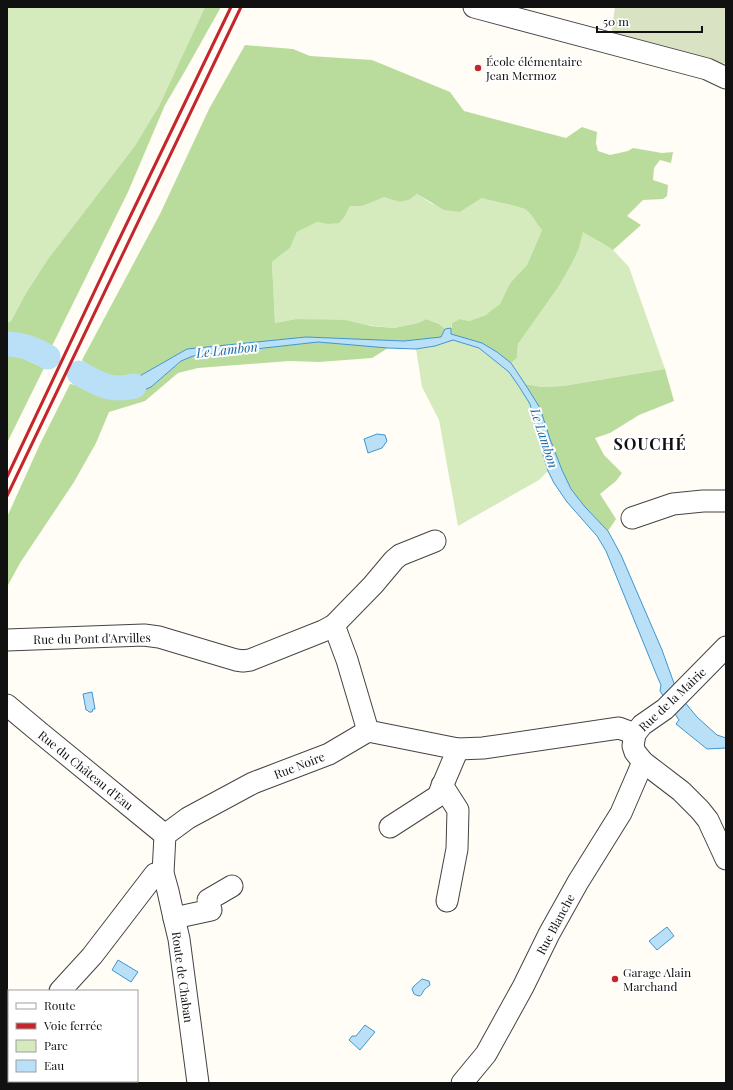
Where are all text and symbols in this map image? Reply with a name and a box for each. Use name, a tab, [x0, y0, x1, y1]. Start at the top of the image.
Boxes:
scale bar	[597, 8, 702, 34]
text: 50 m	[603, 13, 629, 29]
place label: École élémentaire Jean Mermoz	[485, 53, 582, 83]
marker: École élémentaire Jean Mermoz	[473, 63, 483, 73]
water label: Le Lambon	[194, 337, 259, 361]
water label: Le Lambon	[527, 405, 563, 470]
district label: SOUCHÉ	[613, 433, 687, 454]
street label: Rue du Pont d'Arvilles	[33, 629, 151, 647]
street label: Rue de la Mairie	[635, 664, 709, 734]
street label: Rue du Château d'Eau	[35, 727, 137, 813]
street label: Rue Noire	[271, 748, 327, 782]
street label: Rue Blanche	[532, 891, 578, 957]
street label: Route de Chaban	[169, 930, 197, 1024]
place label: Garage Alain Marchand	[623, 964, 691, 994]
marker: Garage Alain Marchand	[610, 974, 620, 984]
legend	[8, 990, 138, 1082]
text: Route	[44, 997, 76, 1013]
text: Voie ferrée	[43, 1017, 102, 1033]
text: Parc	[44, 1037, 68, 1053]
text: Eau	[44, 1057, 64, 1073]

